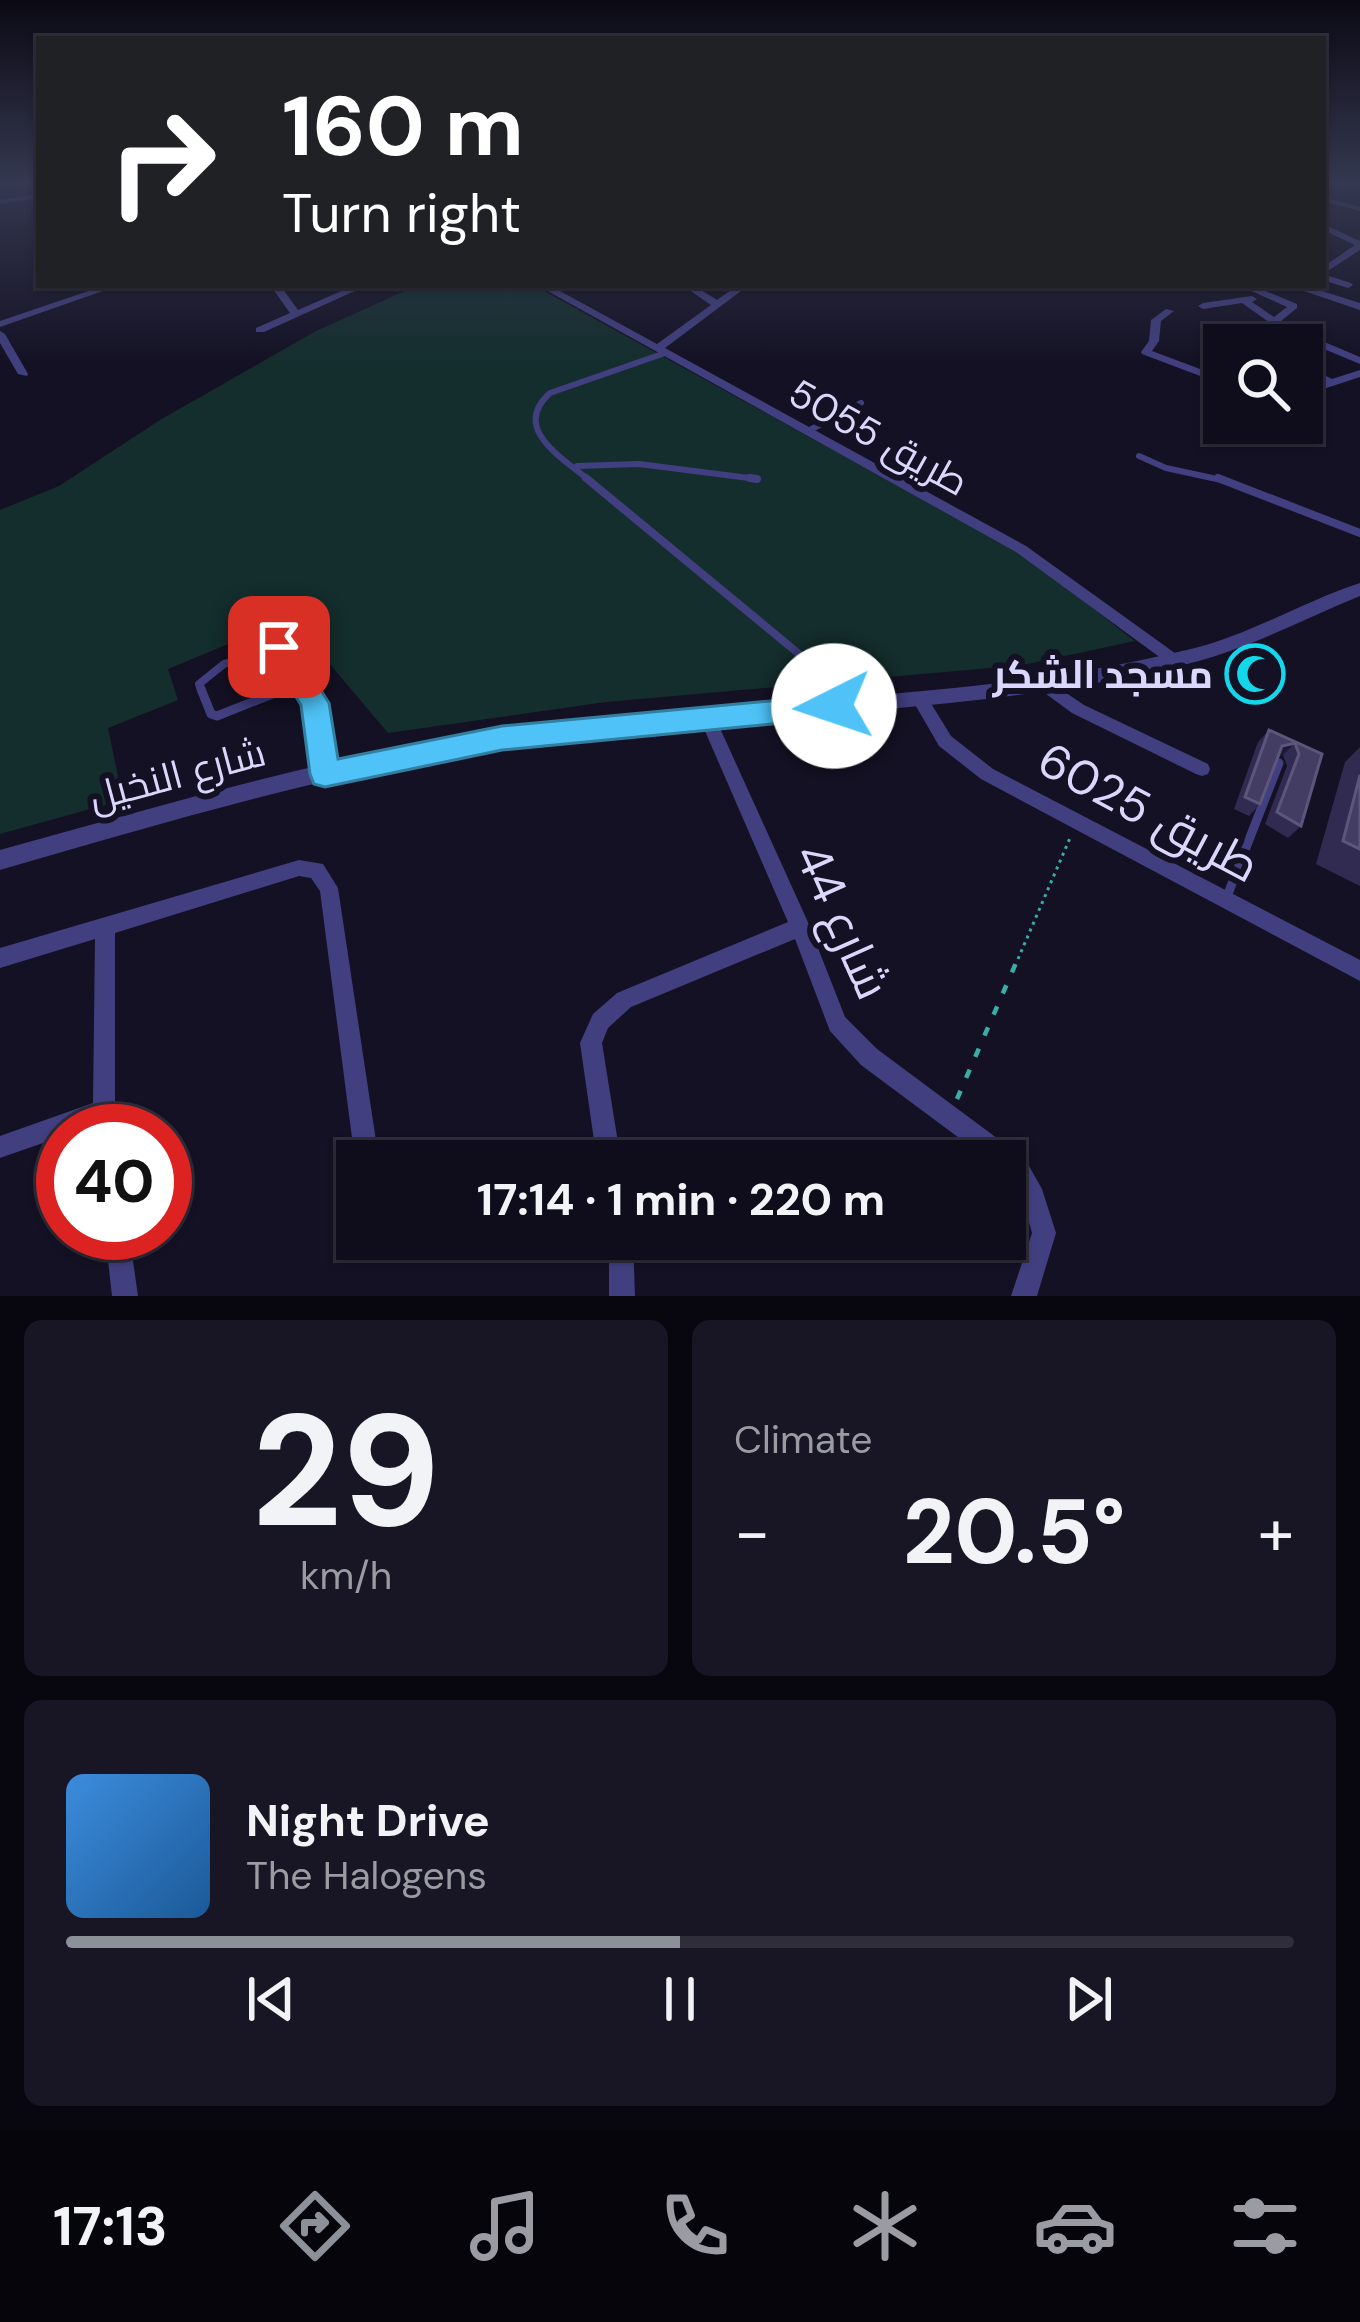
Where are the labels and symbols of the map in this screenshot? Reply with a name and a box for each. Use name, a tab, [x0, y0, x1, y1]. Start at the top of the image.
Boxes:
street label: طريق 5055	[780, 367, 978, 508]
pin	[228, 596, 330, 698]
position arrow	[771, 643, 897, 769]
mosque icon: مسجد الشكر	[1224, 643, 1286, 705]
place label: مسجد الشكر	[992, 649, 1213, 700]
street label: شارع النخيل	[83, 726, 271, 823]
street label: طريق 6025	[1027, 728, 1270, 897]
street label: شارع 44	[779, 833, 905, 1009]
speed limit sign: 40	[36, 1104, 192, 1260]

